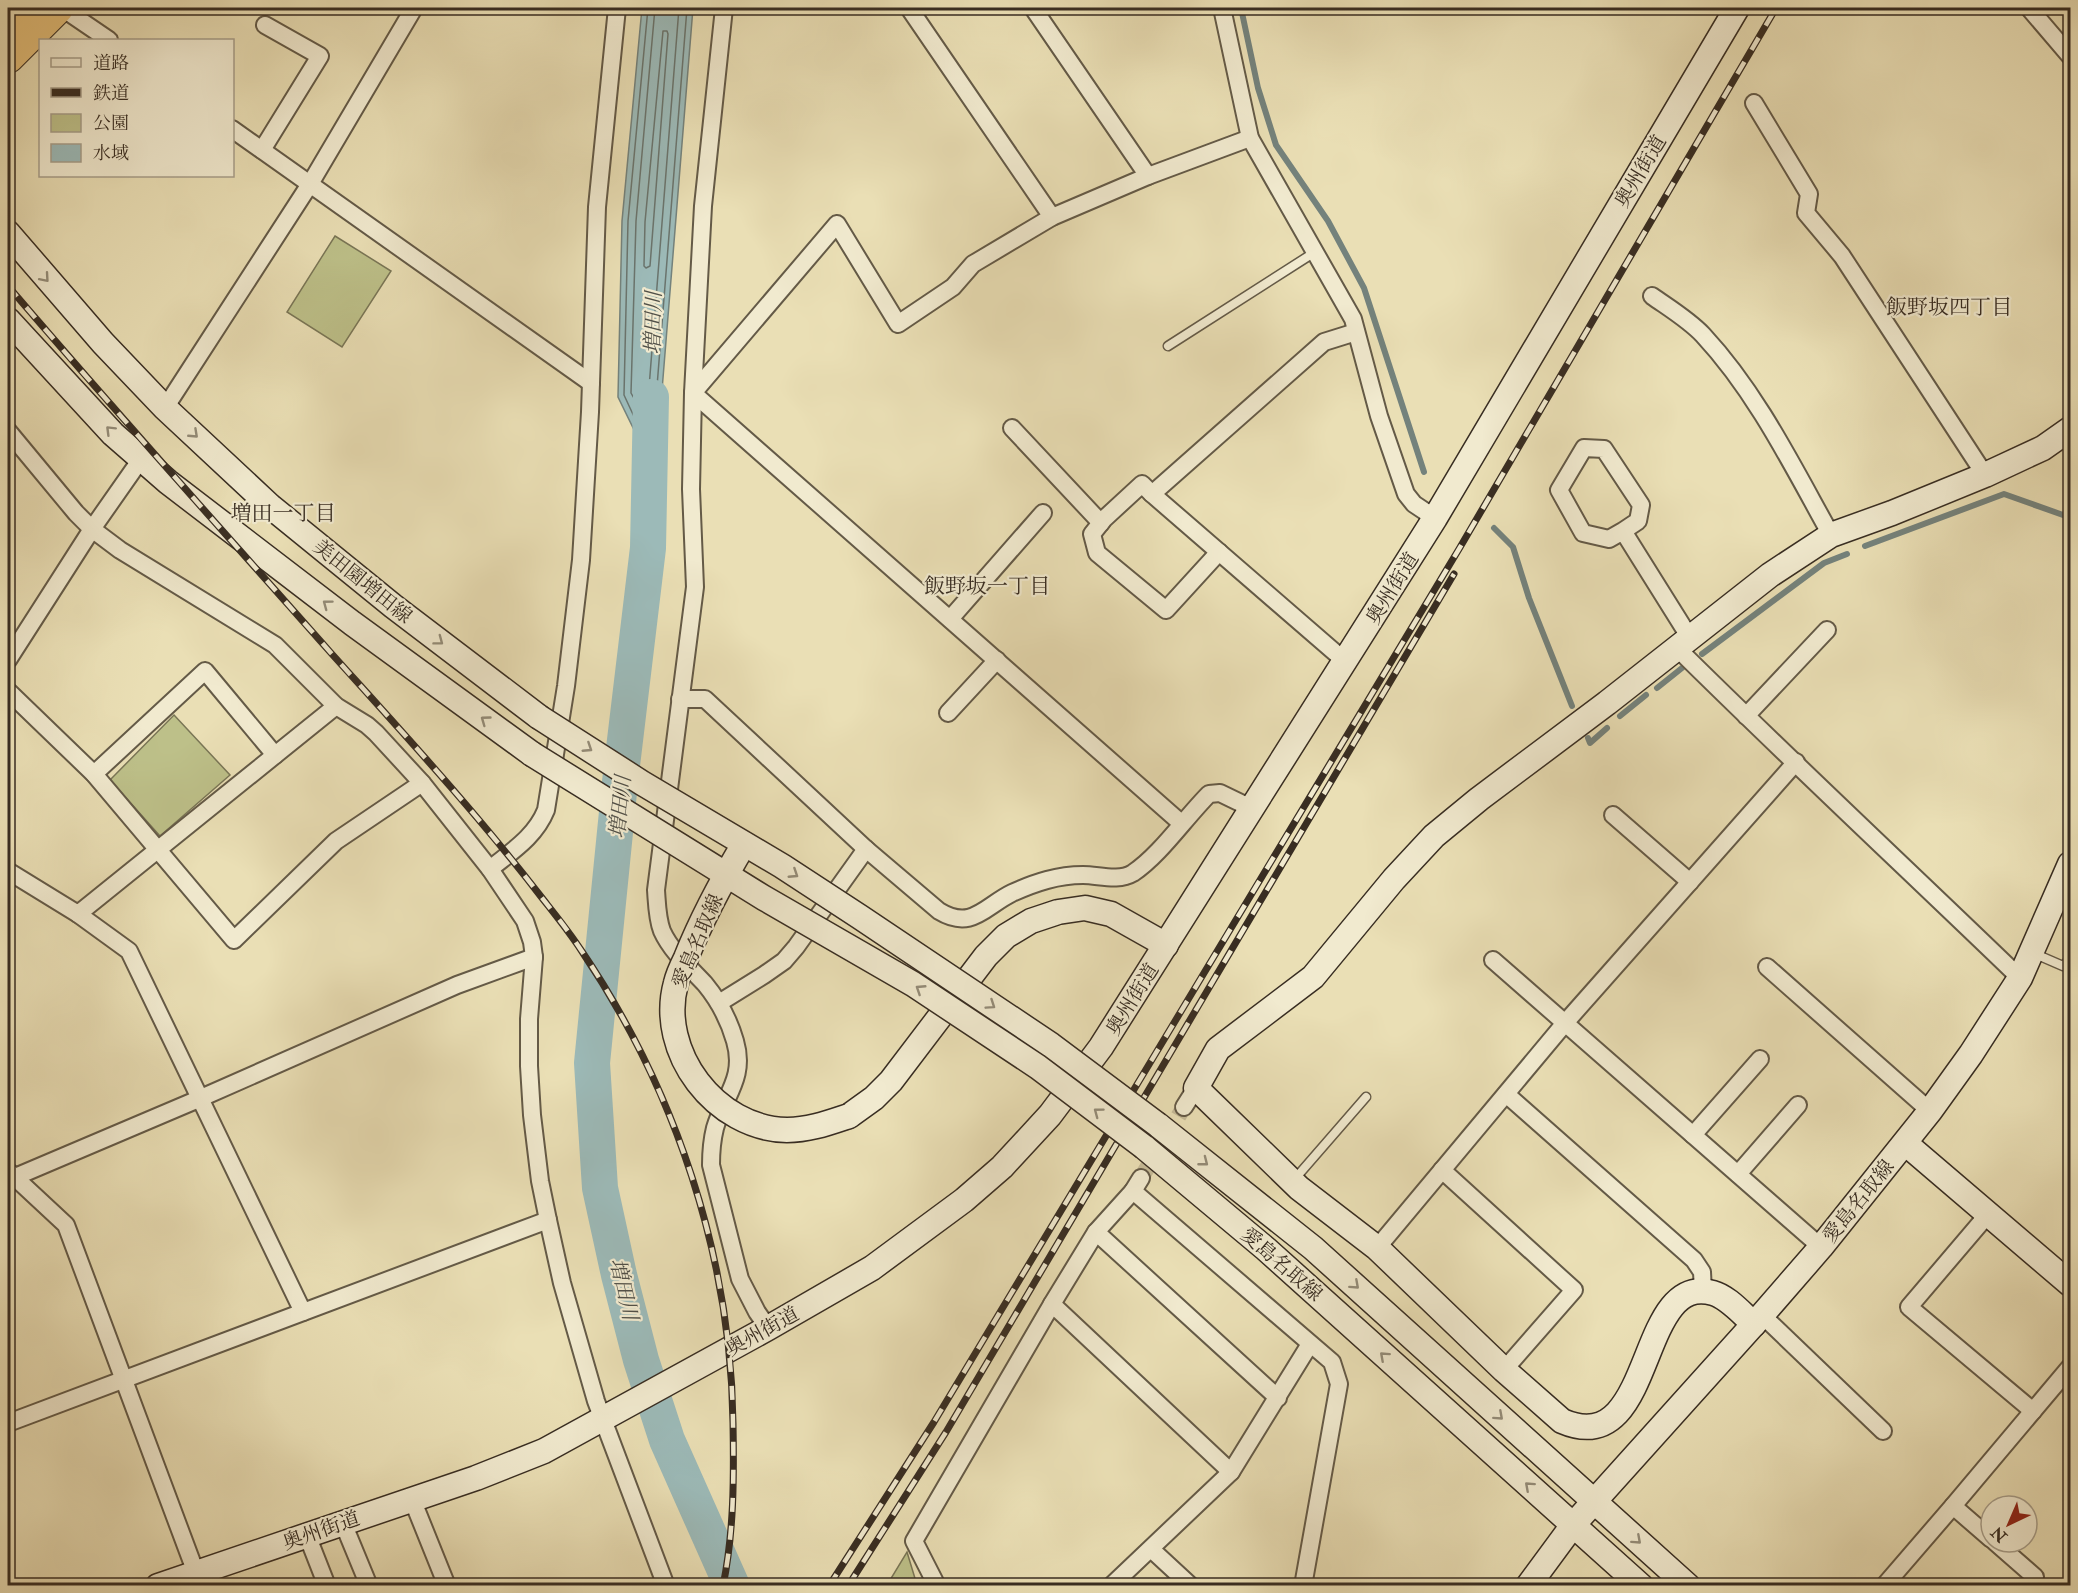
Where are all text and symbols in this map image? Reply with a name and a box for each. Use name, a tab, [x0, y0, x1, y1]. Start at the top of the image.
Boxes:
legend	[39, 39, 234, 177]
text: 道路	[93, 52, 129, 75]
text: 鉄道	[93, 82, 129, 105]
text: 公園	[93, 112, 129, 135]
street label: 奥州街道	[1609, 131, 1672, 212]
text: 水域	[93, 142, 129, 165]
one-way arrow	[38, 271, 49, 282]
water label: 増田川	[639, 289, 668, 355]
district label: 飯野坂四丁目	[1886, 294, 2012, 321]
one-way arrow	[106, 427, 117, 438]
one-way arrow	[186, 427, 197, 438]
district label: 増田一丁目	[231, 500, 336, 527]
street label: 美田園増田線	[308, 534, 417, 629]
street label: 奥州街道	[1361, 548, 1424, 629]
district label: 飯野坂一丁目	[924, 573, 1050, 600]
one-way arrow	[323, 601, 334, 612]
one-way arrow	[432, 634, 443, 645]
one-way arrow	[480, 716, 491, 727]
one-way arrow	[582, 741, 592, 753]
water label: 増田川	[604, 772, 637, 840]
one-way arrow	[787, 867, 798, 878]
street label: 愛島名取線	[666, 890, 729, 992]
street label: 奥州街道	[1101, 959, 1164, 1040]
one-way arrow	[916, 985, 927, 996]
one-way arrow	[985, 998, 996, 1009]
one-way arrow	[1093, 1108, 1104, 1119]
one-way arrow	[1197, 1154, 1208, 1165]
street label: 愛島名取線	[1817, 1155, 1900, 1248]
street label: 愛島名取線	[1236, 1222, 1328, 1307]
water label: 増田川	[603, 1255, 644, 1325]
one-way arrow	[1347, 1278, 1358, 1289]
street label: 奥州街道	[721, 1301, 803, 1362]
one-way arrow	[1380, 1352, 1391, 1363]
one-way arrow	[1493, 1409, 1503, 1420]
one-way arrow	[1525, 1482, 1536, 1493]
north arrow	[1979, 1494, 2039, 1554]
street label: 奥州街道	[279, 1506, 363, 1555]
text: N	[1987, 1521, 2012, 1547]
one-way arrow	[1631, 1533, 1641, 1544]

